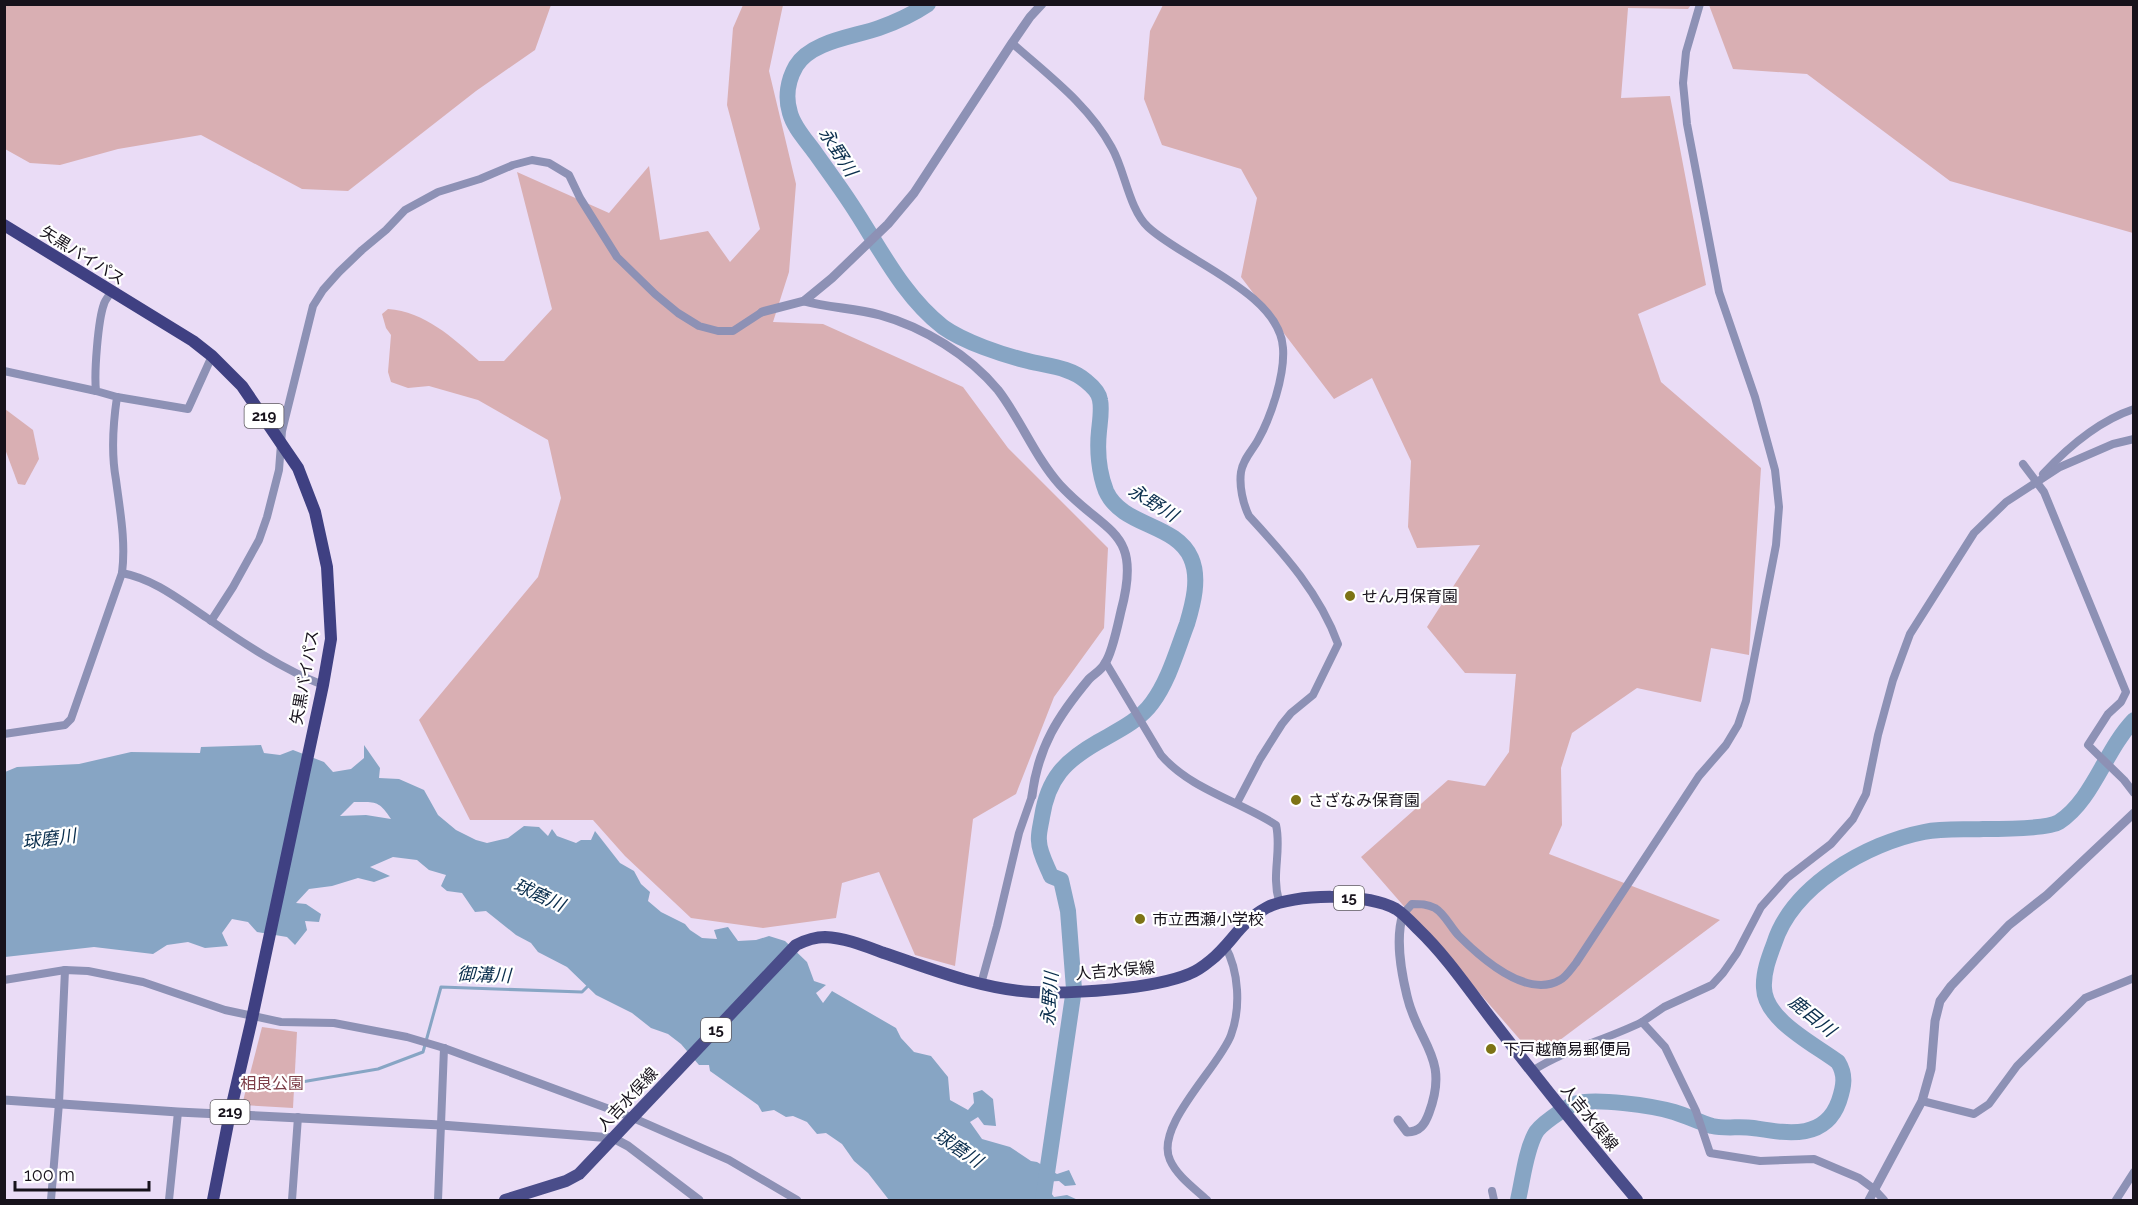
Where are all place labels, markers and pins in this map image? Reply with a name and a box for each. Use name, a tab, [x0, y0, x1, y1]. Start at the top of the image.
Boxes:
place label: せん月保育園	[1362, 587, 1458, 606]
marker: せん月保育園	[1343, 589, 1357, 603]
place label: さざなみ保育園	[1308, 791, 1420, 810]
marker: さざなみ保育園	[1289, 793, 1303, 807]
place label: 市立西瀬小学校	[1152, 910, 1264, 929]
marker: 市立西瀬小学校	[1133, 912, 1147, 926]
place label: 下戸越簡易郵便局	[1503, 1040, 1631, 1059]
marker: 下戸越簡易郵便局	[1484, 1042, 1498, 1056]

